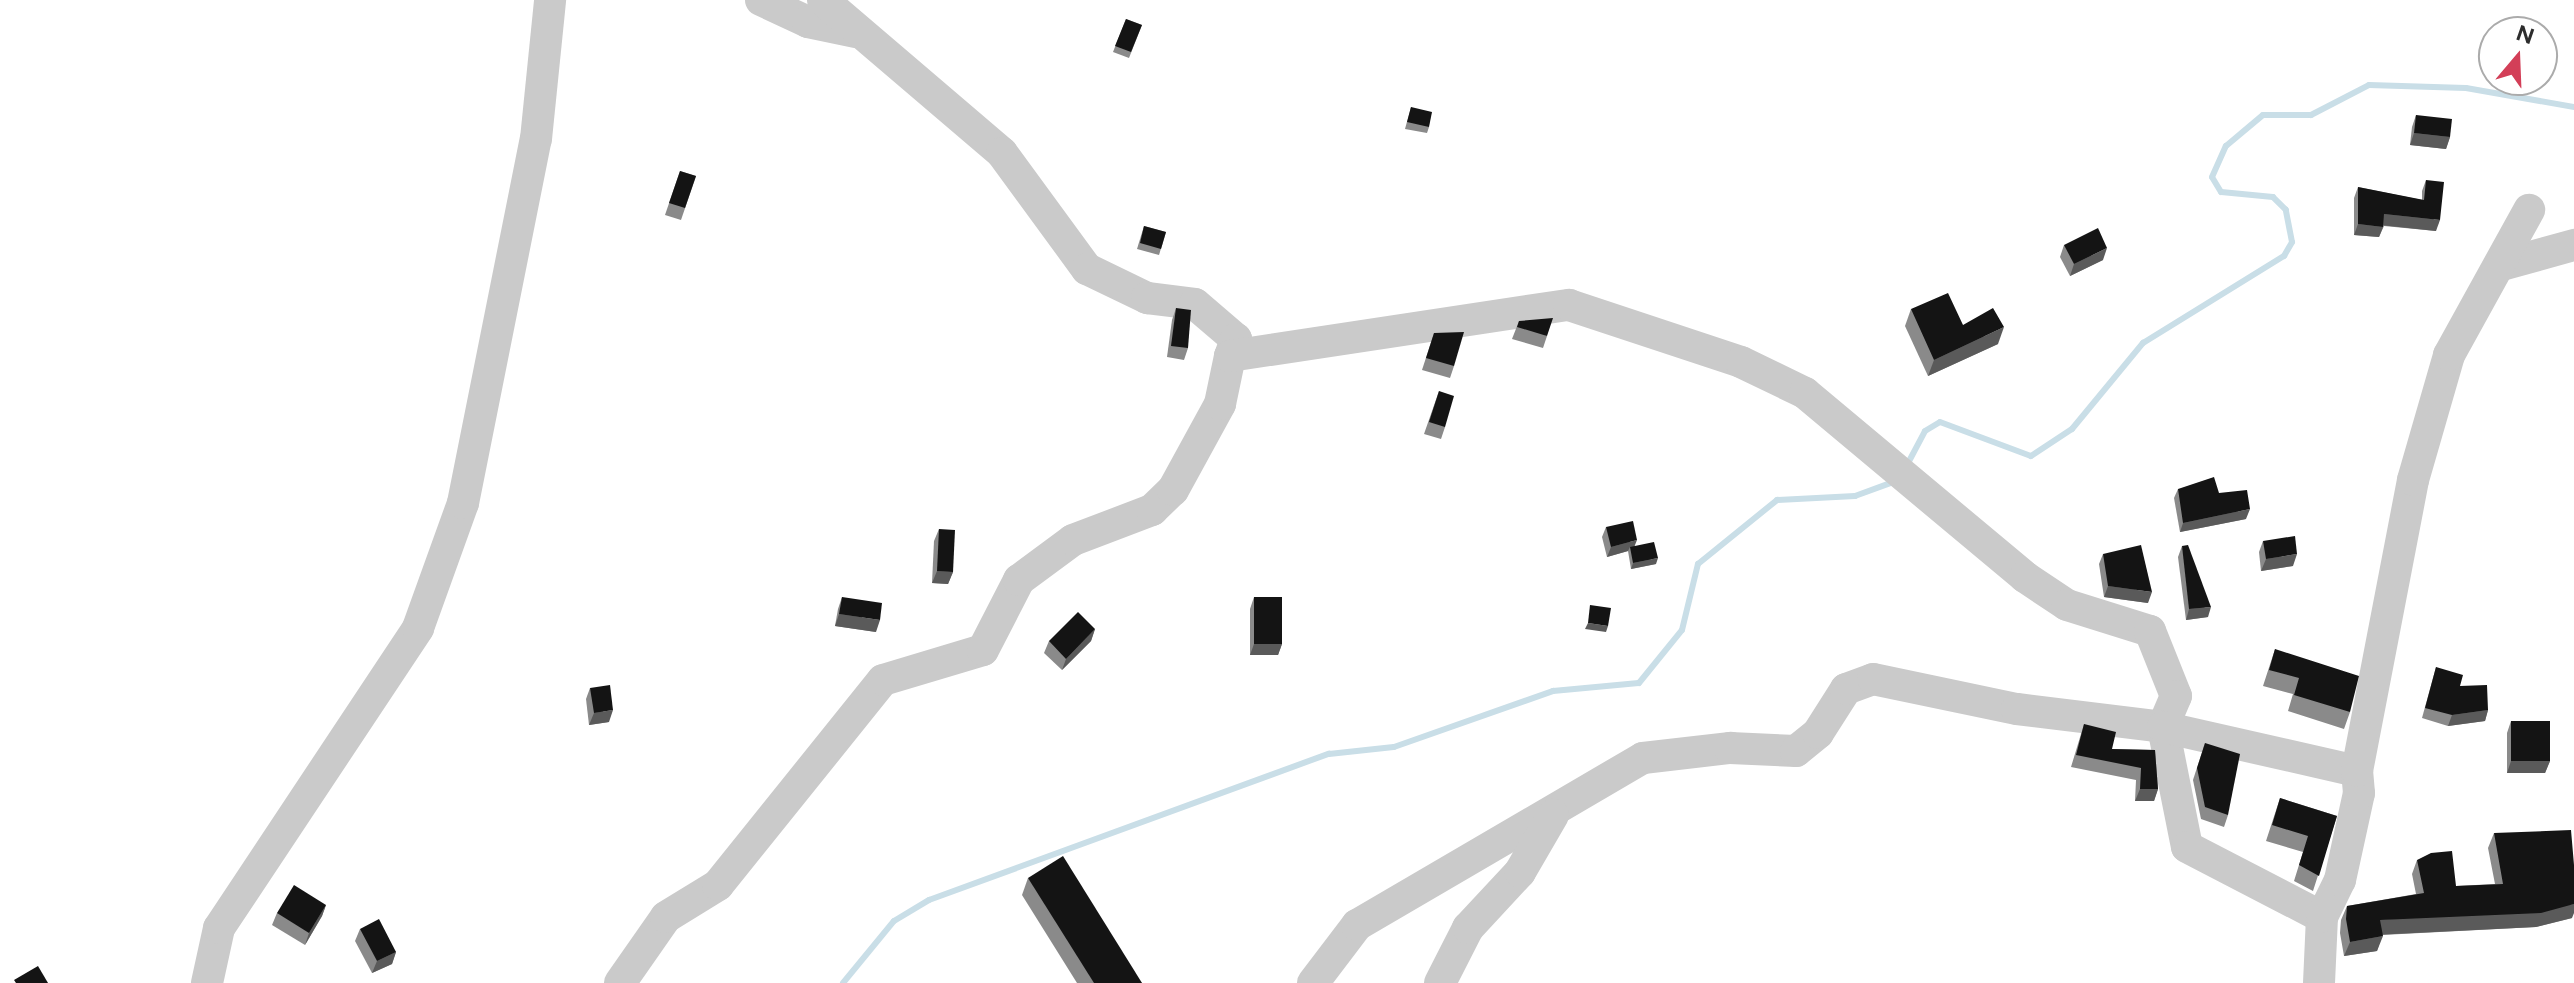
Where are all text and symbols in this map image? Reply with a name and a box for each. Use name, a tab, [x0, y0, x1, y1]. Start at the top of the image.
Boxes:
north arrow	[2478, 16, 2558, 96]
text: N	[2513, 19, 2538, 50]

